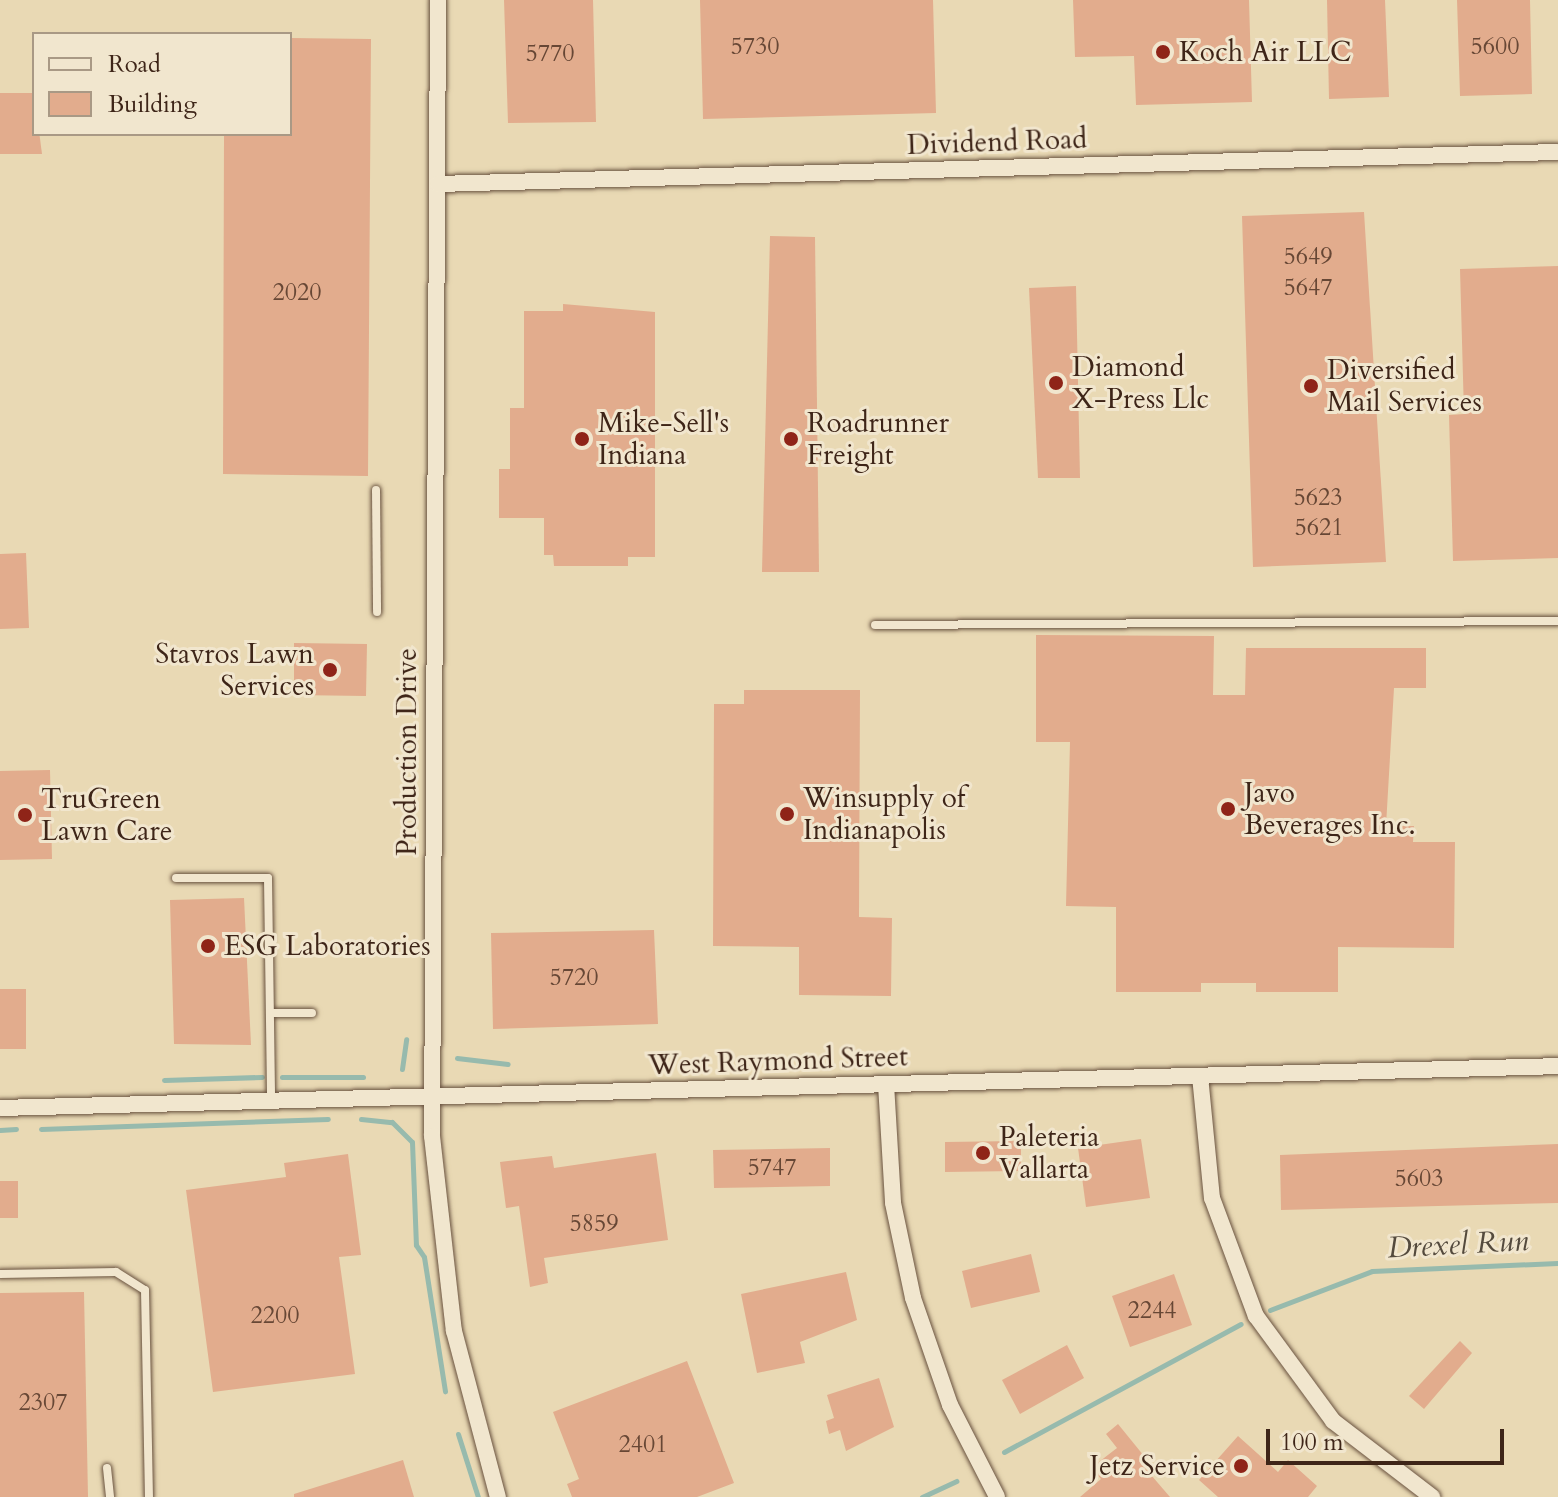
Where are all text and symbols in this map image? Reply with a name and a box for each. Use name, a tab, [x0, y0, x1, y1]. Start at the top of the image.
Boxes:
legend	[32, 32, 292, 136]
house number: 5730	[730, 33, 780, 61]
house number: 5600	[1470, 33, 1520, 61]
place label: Koch Air LLC	[1179, 35, 1351, 69]
house number: 5770	[525, 40, 575, 68]
marker: Koch Air LLC	[1154, 43, 1172, 61]
text: Road	[108, 48, 161, 81]
text: Building	[108, 88, 197, 121]
street label: Dividend Road	[906, 122, 1088, 162]
house number: 5649	[1283, 243, 1333, 271]
house number: 5647	[1283, 274, 1333, 302]
house number: 2020	[272, 279, 322, 307]
place label: Diamond X-Press Llc	[1072, 350, 1209, 416]
place label: Diversified Mail Services	[1327, 353, 1482, 419]
marker: Diamond X-Press Llc	[1047, 374, 1065, 392]
marker: Diversified Mail Services	[1302, 377, 1320, 395]
place label: Mike-Sell's Indiana	[598, 406, 729, 472]
place label: Roadrunner Freight	[807, 406, 949, 472]
marker: Mike-Sell's Indiana	[573, 430, 591, 448]
marker: Roadrunner Freight	[782, 430, 800, 448]
house number: 5623	[1293, 484, 1343, 512]
house number: 5621	[1294, 514, 1344, 542]
place label: Stavros Lawn Services	[155, 637, 314, 703]
street label: Production Drive	[390, 648, 424, 856]
marker: Stavros Lawn Services	[321, 661, 339, 679]
place label: Javo Beverages Inc.	[1244, 776, 1416, 842]
place label: Winsupply of Indianapolis	[803, 781, 965, 847]
place label: TruGreen Lawn Care	[41, 782, 172, 848]
marker: Javo Beverages Inc.	[1219, 800, 1237, 818]
marker: Winsupply of Indianapolis	[778, 805, 796, 823]
marker: TruGreen Lawn Care	[16, 806, 34, 824]
place label: ESG Laboratories	[224, 929, 431, 963]
marker: ESG Laboratories	[199, 937, 217, 955]
house number: 5720	[549, 964, 599, 992]
street label: West Raymond Street	[647, 1040, 909, 1082]
place label: Paleteria Vallarta	[999, 1120, 1099, 1186]
marker: Paleteria Vallarta	[974, 1144, 992, 1162]
house number: 5747	[747, 1154, 797, 1182]
house number: 5603	[1394, 1165, 1444, 1193]
house number: 5859	[569, 1210, 619, 1238]
water label: Drexel Run	[1387, 1223, 1529, 1267]
house number: 2244	[1127, 1297, 1177, 1325]
house number: 2200	[250, 1302, 300, 1330]
house number: 2307	[18, 1389, 68, 1417]
scale bar	[1270, 1413, 1508, 1463]
text: 100 m	[1280, 1426, 1344, 1459]
house number: 2401	[618, 1431, 668, 1459]
place label: Jetz Service	[1089, 1449, 1225, 1483]
marker: Jetz Service	[1232, 1457, 1250, 1475]

